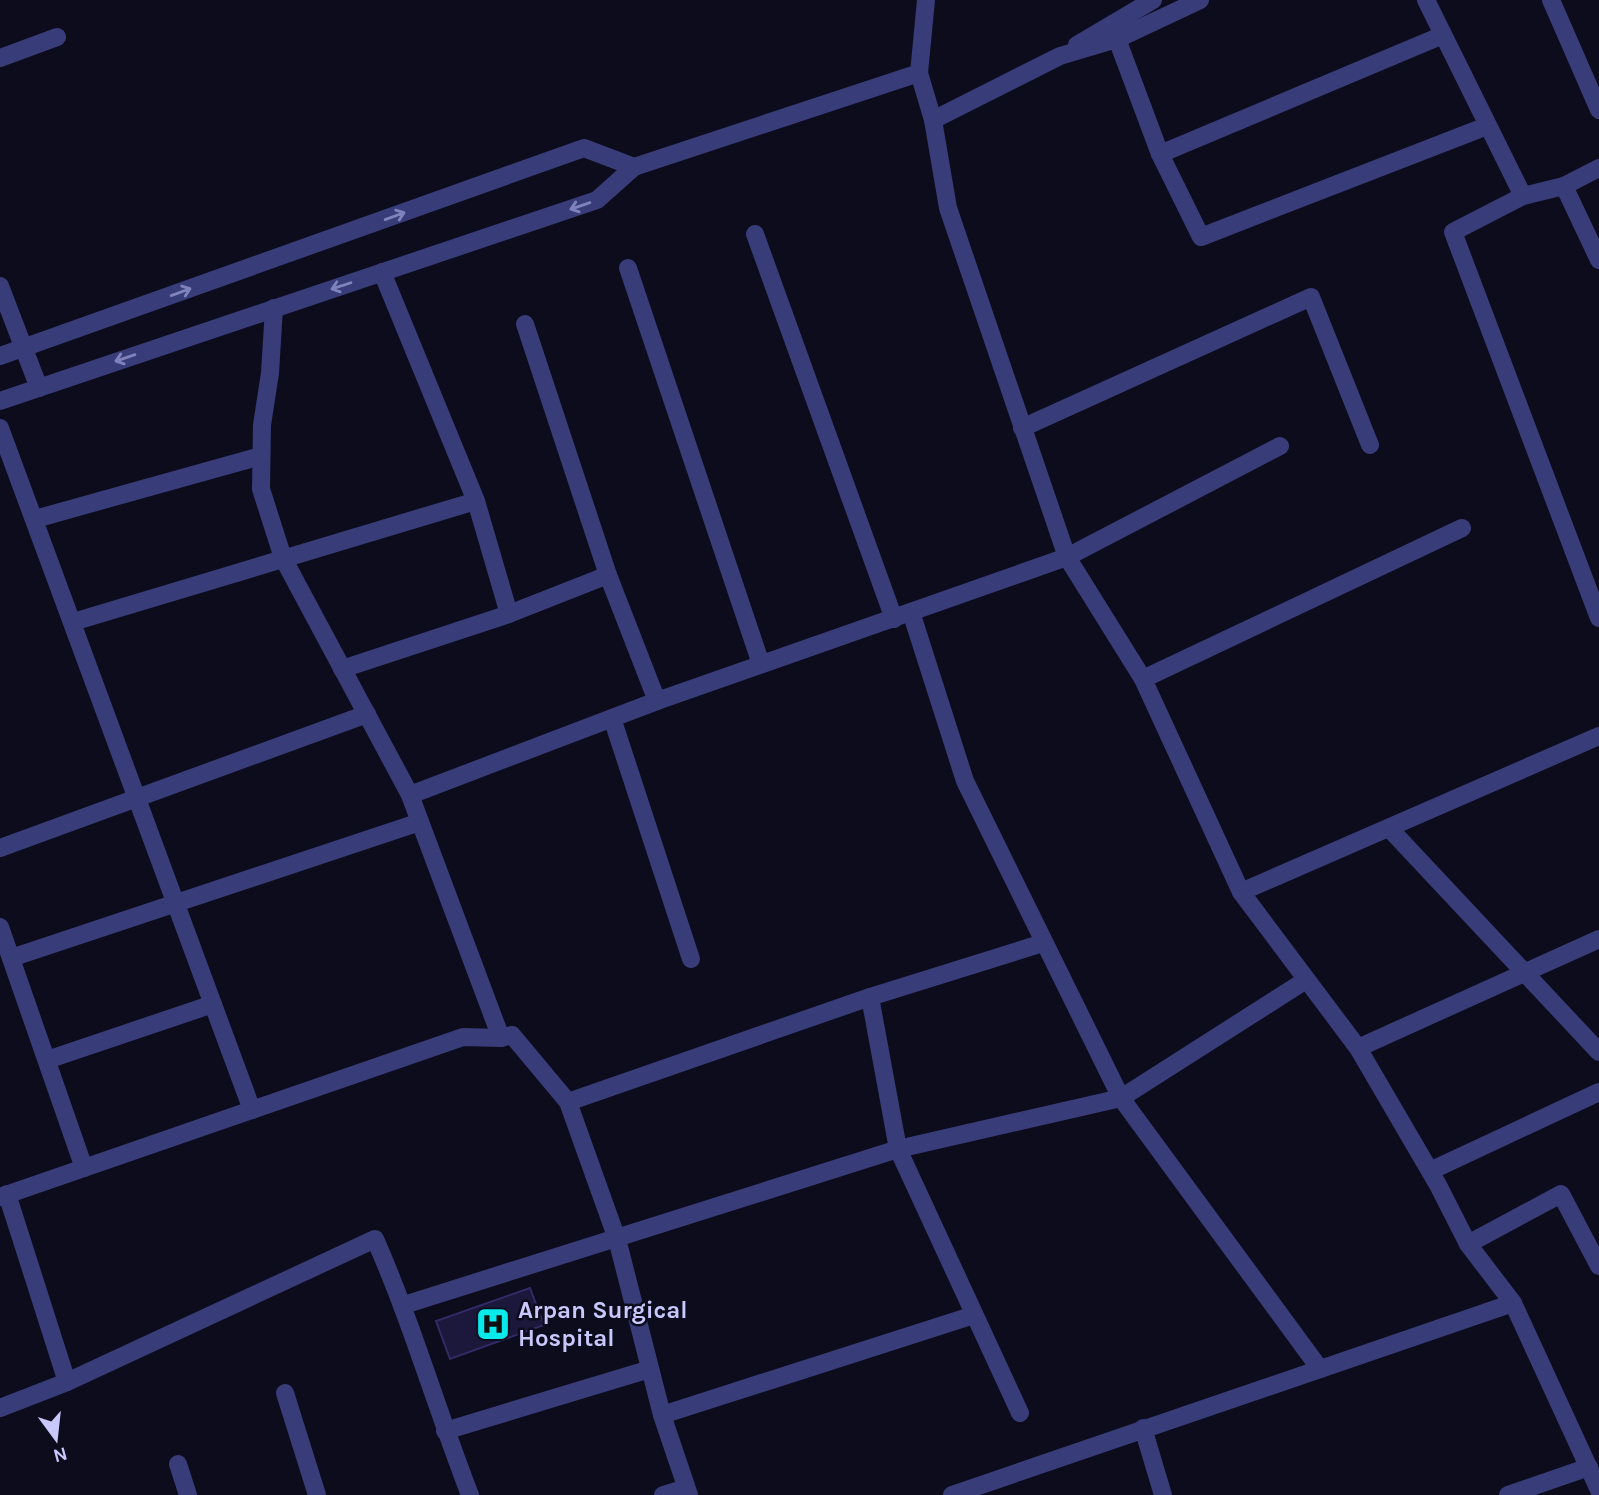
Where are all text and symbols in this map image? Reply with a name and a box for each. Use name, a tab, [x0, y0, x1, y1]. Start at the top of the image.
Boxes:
one-way arrow	[569, 201, 591, 213]
one-way arrow	[384, 208, 405, 221]
one-way arrow	[330, 281, 352, 293]
one-way arrow	[169, 285, 191, 297]
one-way arrow	[114, 352, 136, 365]
place label: Arpan Surgical Hospital	[518, 1296, 688, 1352]
hospital icon: Arpan Surgical Hospital	[474, 1305, 512, 1343]
north arrow	[21, 1404, 91, 1474]
text: N	[51, 1442, 70, 1467]

